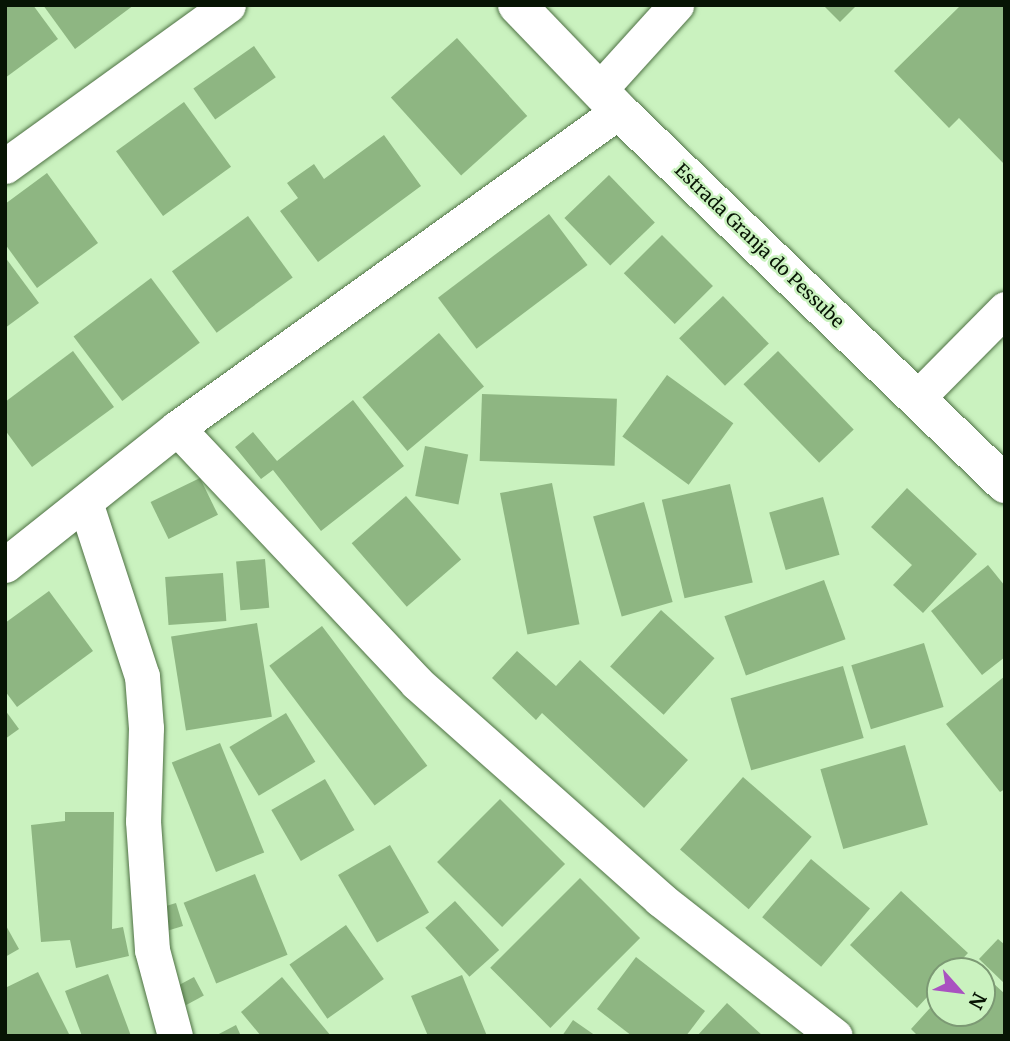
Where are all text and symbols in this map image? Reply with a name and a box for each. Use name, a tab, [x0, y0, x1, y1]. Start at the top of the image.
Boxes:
street label: Estrada Granja do Pessube	[670, 159, 848, 333]
north arrow	[926, 957, 996, 1027]
text: N	[964, 989, 992, 1013]

